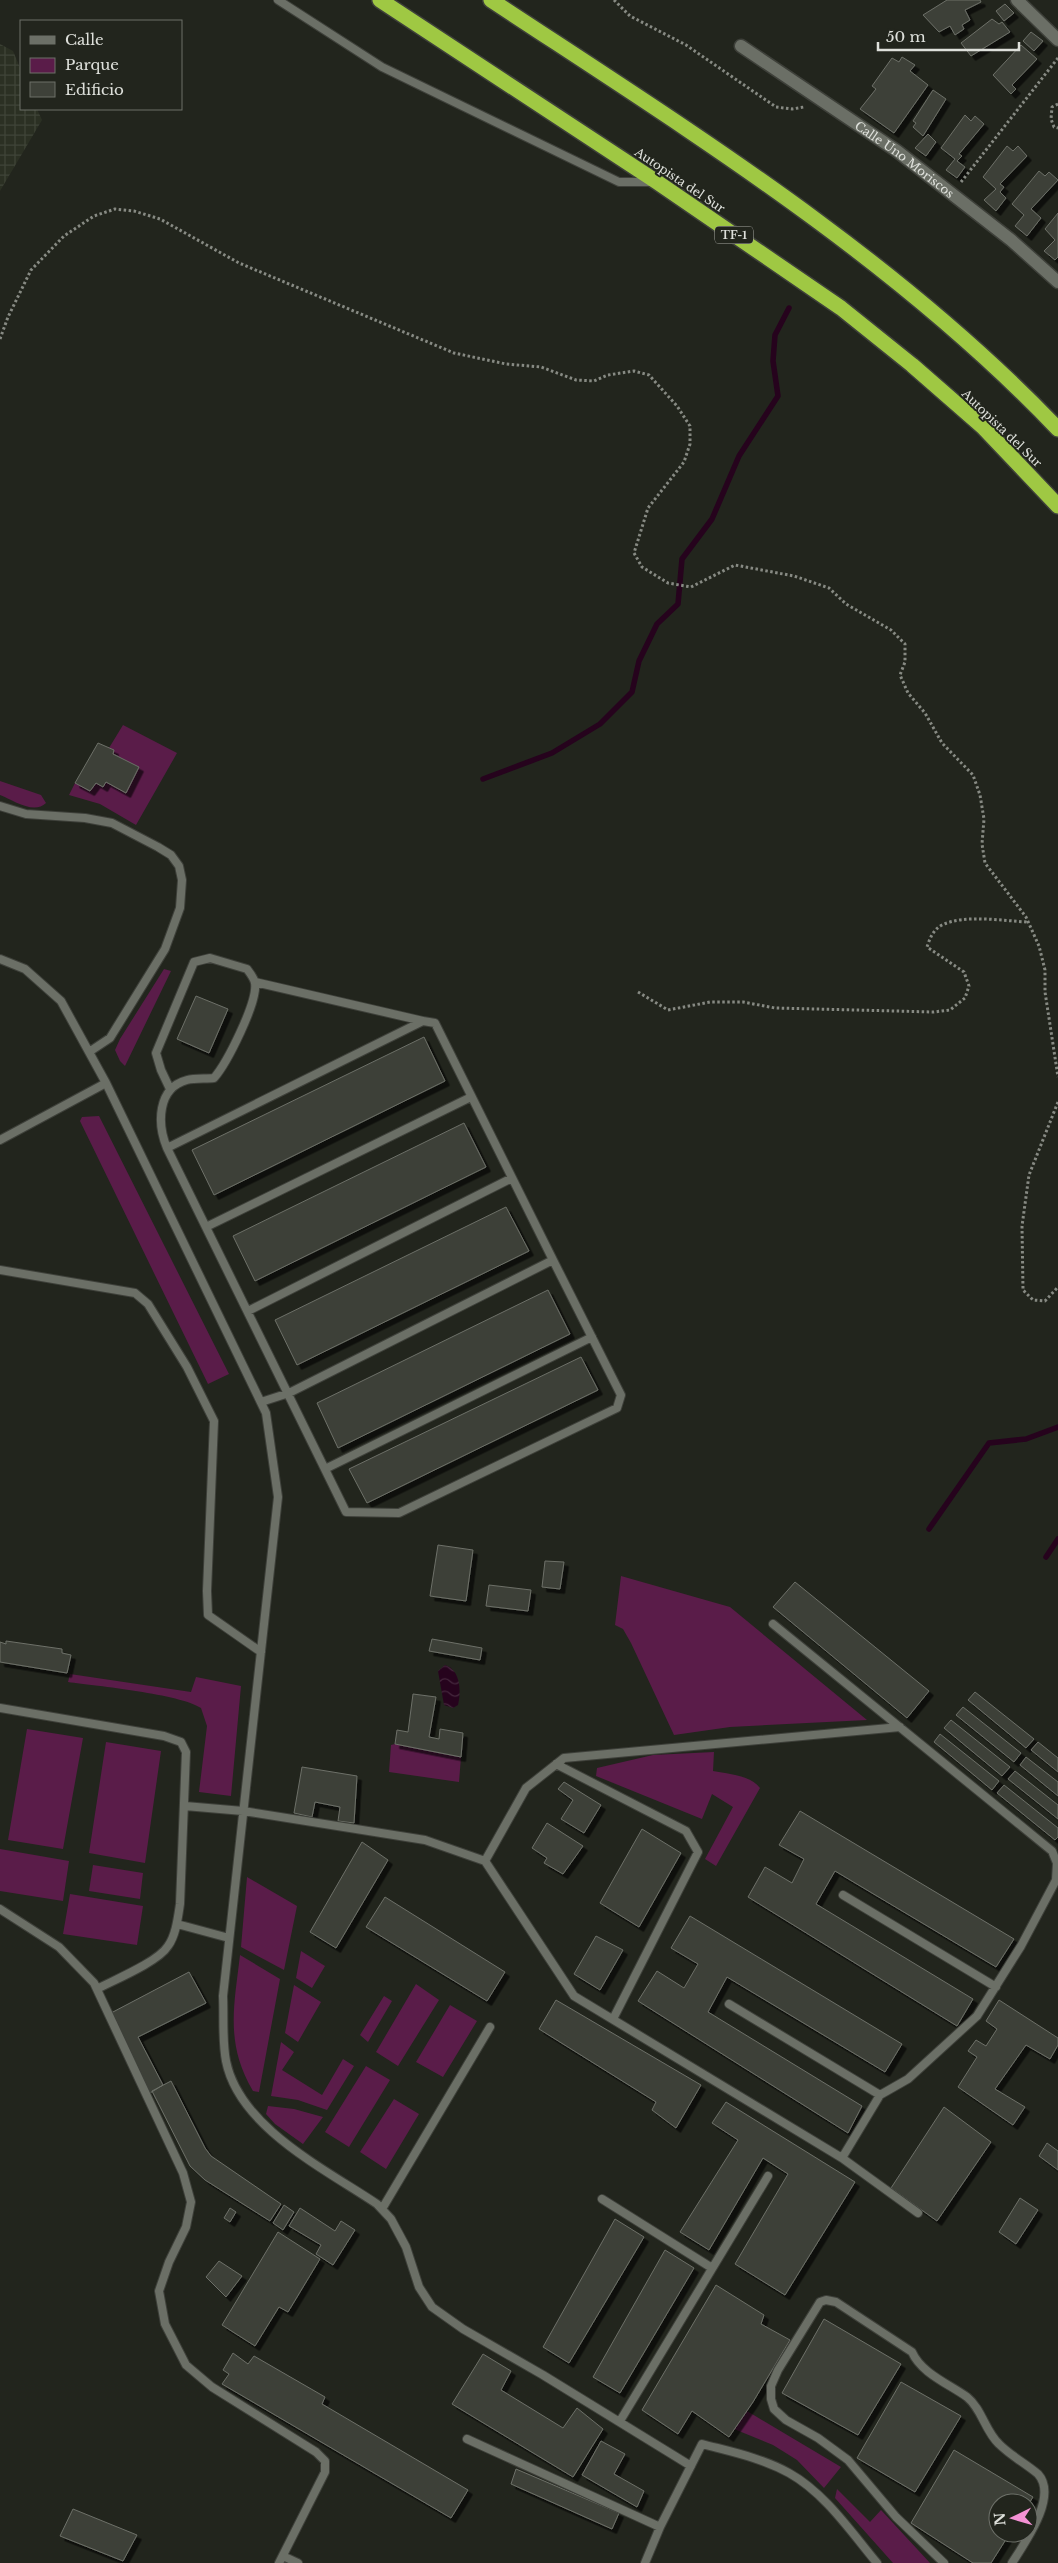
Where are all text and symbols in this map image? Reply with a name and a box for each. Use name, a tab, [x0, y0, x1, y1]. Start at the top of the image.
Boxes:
legend	[20, 20, 182, 110]
scale bar	[878, 20, 1019, 52]
text: 50 m	[886, 27, 926, 46]
text: Calle	[65, 30, 104, 49]
text: Parque	[65, 55, 119, 74]
text: Edificio	[65, 80, 124, 99]
street label: Calle Uno Moriscos	[852, 117, 957, 200]
street label: Autopista del Sur	[631, 144, 728, 216]
road number: TF-1	[715, 226, 753, 244]
street label: Autopista del Sur	[958, 385, 1045, 470]
north arrow	[988, 2493, 1038, 2543]
text: N	[991, 2512, 1010, 2526]

